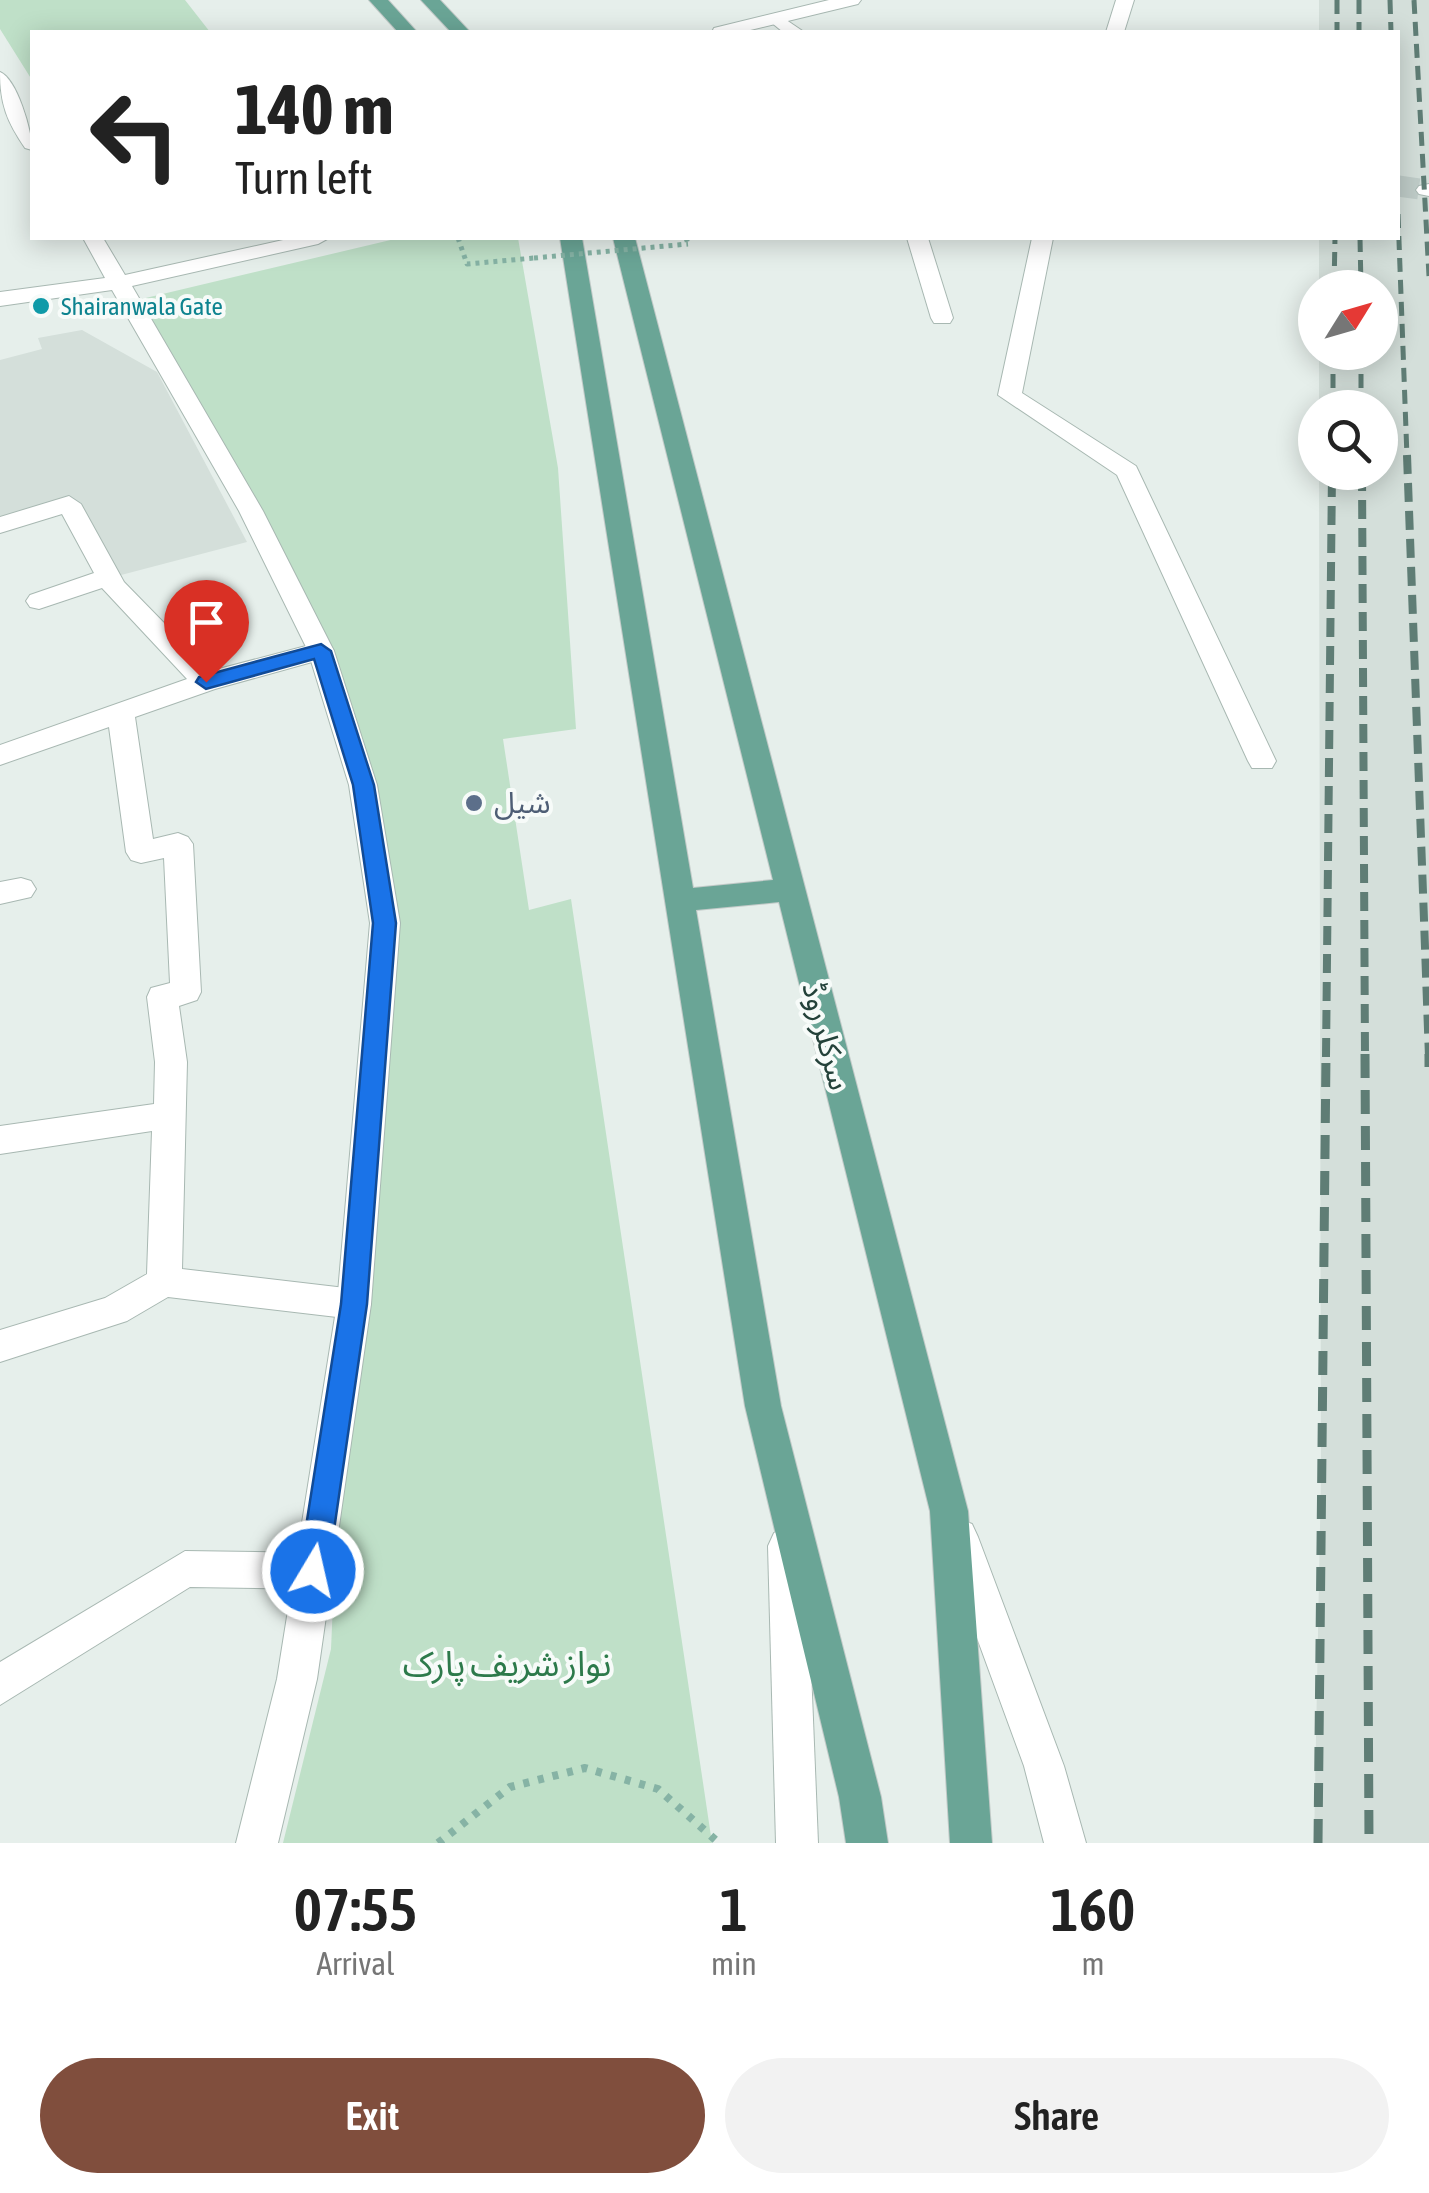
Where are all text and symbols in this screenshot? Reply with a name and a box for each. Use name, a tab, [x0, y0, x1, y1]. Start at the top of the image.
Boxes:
text: 140 m	[235, 69, 394, 149]
icon: left	[70, 70, 200, 200]
text: Turn left	[235, 152, 373, 204]
north arrow	[1298, 270, 1398, 370]
map controls	[1298, 270, 1398, 490]
place label: Shairanwala Gate	[61, 292, 223, 320]
marker: Shairanwala Gate	[30, 295, 52, 317]
button: search	[1298, 390, 1398, 490]
pin	[164, 580, 249, 683]
icon: arrive	[179, 595, 234, 650]
place label: شیل	[494, 785, 551, 820]
marker: شیل	[463, 792, 485, 814]
street label: سرکلر روڈ	[795, 978, 858, 1094]
position arrow	[261, 1519, 365, 1623]
park label: نواز شریف پارک	[403, 1643, 611, 1686]
text: 07:55	[294, 1875, 417, 1944]
text: 1	[720, 1875, 748, 1944]
text: 160	[1051, 1875, 1135, 1944]
text: Arrival	[316, 1945, 395, 1982]
text: min	[711, 1945, 757, 1982]
text: m	[1081, 1945, 1104, 1982]
button: Exit	[40, 2058, 705, 2173]
button: Share	[725, 2058, 1389, 2173]

